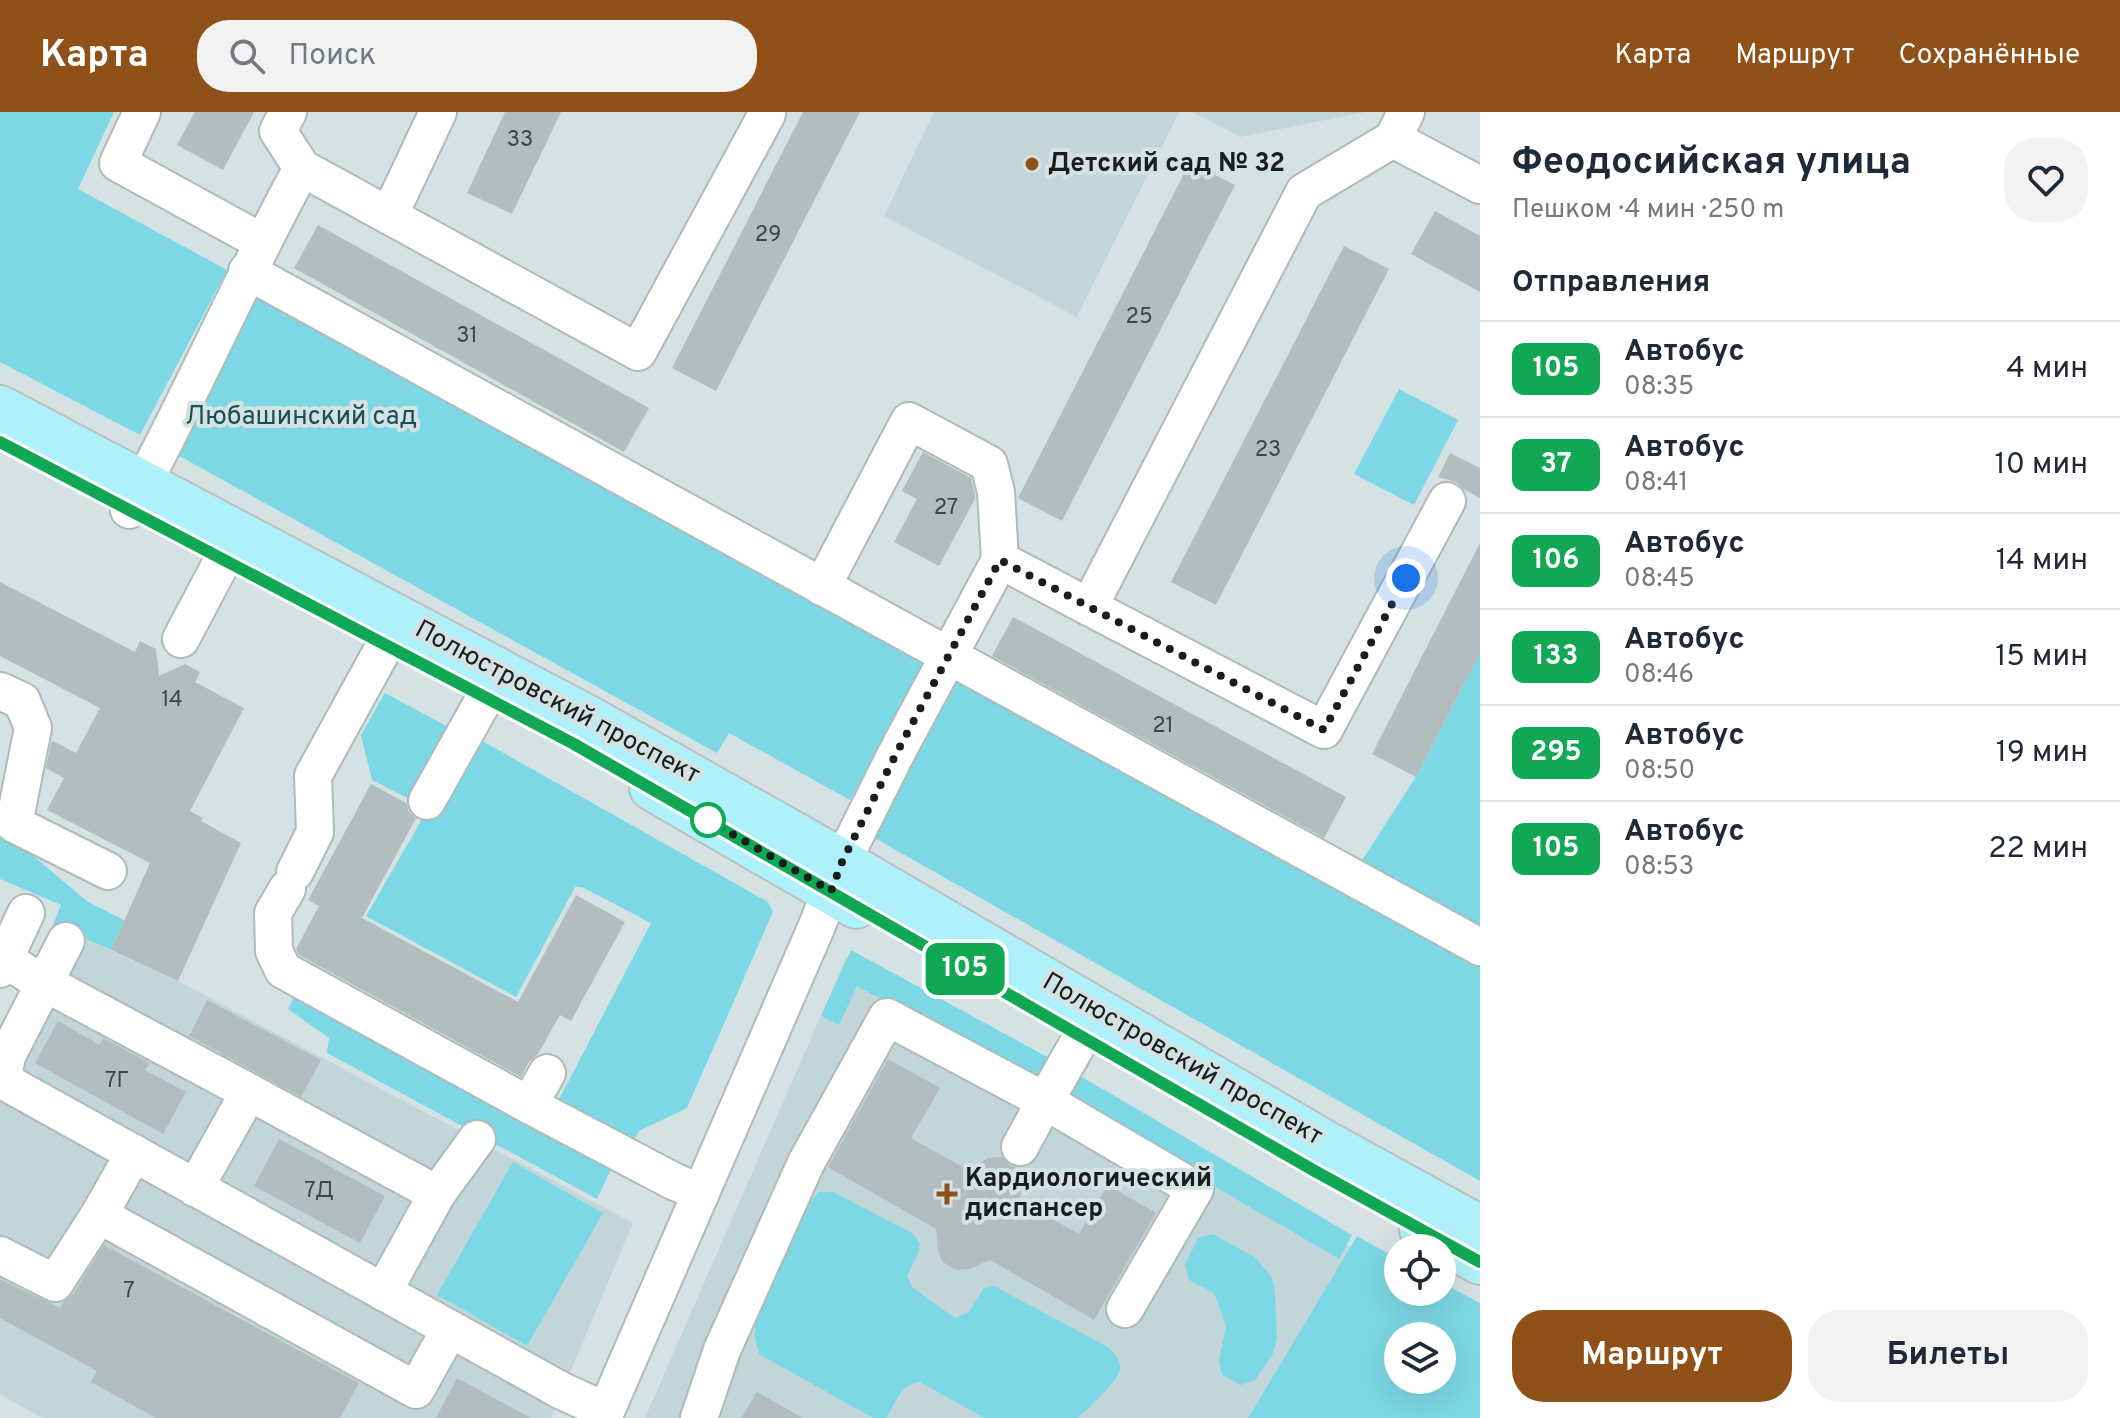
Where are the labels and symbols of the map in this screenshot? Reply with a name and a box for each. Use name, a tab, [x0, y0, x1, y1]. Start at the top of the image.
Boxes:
house number: 33	[507, 127, 533, 154]
place label: Детский сад № 32	[1048, 148, 1285, 181]
marker: Детский сад № 32	[1023, 155, 1041, 173]
house number: 29	[755, 222, 781, 249]
house number: 25	[1125, 304, 1153, 331]
house number: 31	[456, 323, 478, 350]
park label: Любашинский сад	[185, 401, 417, 434]
house number: 23	[1255, 437, 1281, 464]
house number: 27	[934, 495, 958, 522]
your location	[1386, 558, 1426, 598]
street label: Полюстровский проспект	[409, 614, 705, 792]
house number: 14	[161, 687, 183, 714]
house number: 21	[1152, 713, 1174, 740]
unlabelled marker	[691, 803, 725, 837]
line badge: 105	[919, 943, 1011, 995]
street label: Полюстровский проспект	[1036, 966, 1328, 1154]
house number: 7Г	[105, 1068, 129, 1095]
place label: Кардиологический диспансер	[965, 1163, 1212, 1226]
house number: 7Д	[304, 1178, 334, 1205]
marker: Кардиологический диспансер	[936, 1183, 958, 1205]
house number: 7	[123, 1278, 135, 1305]

